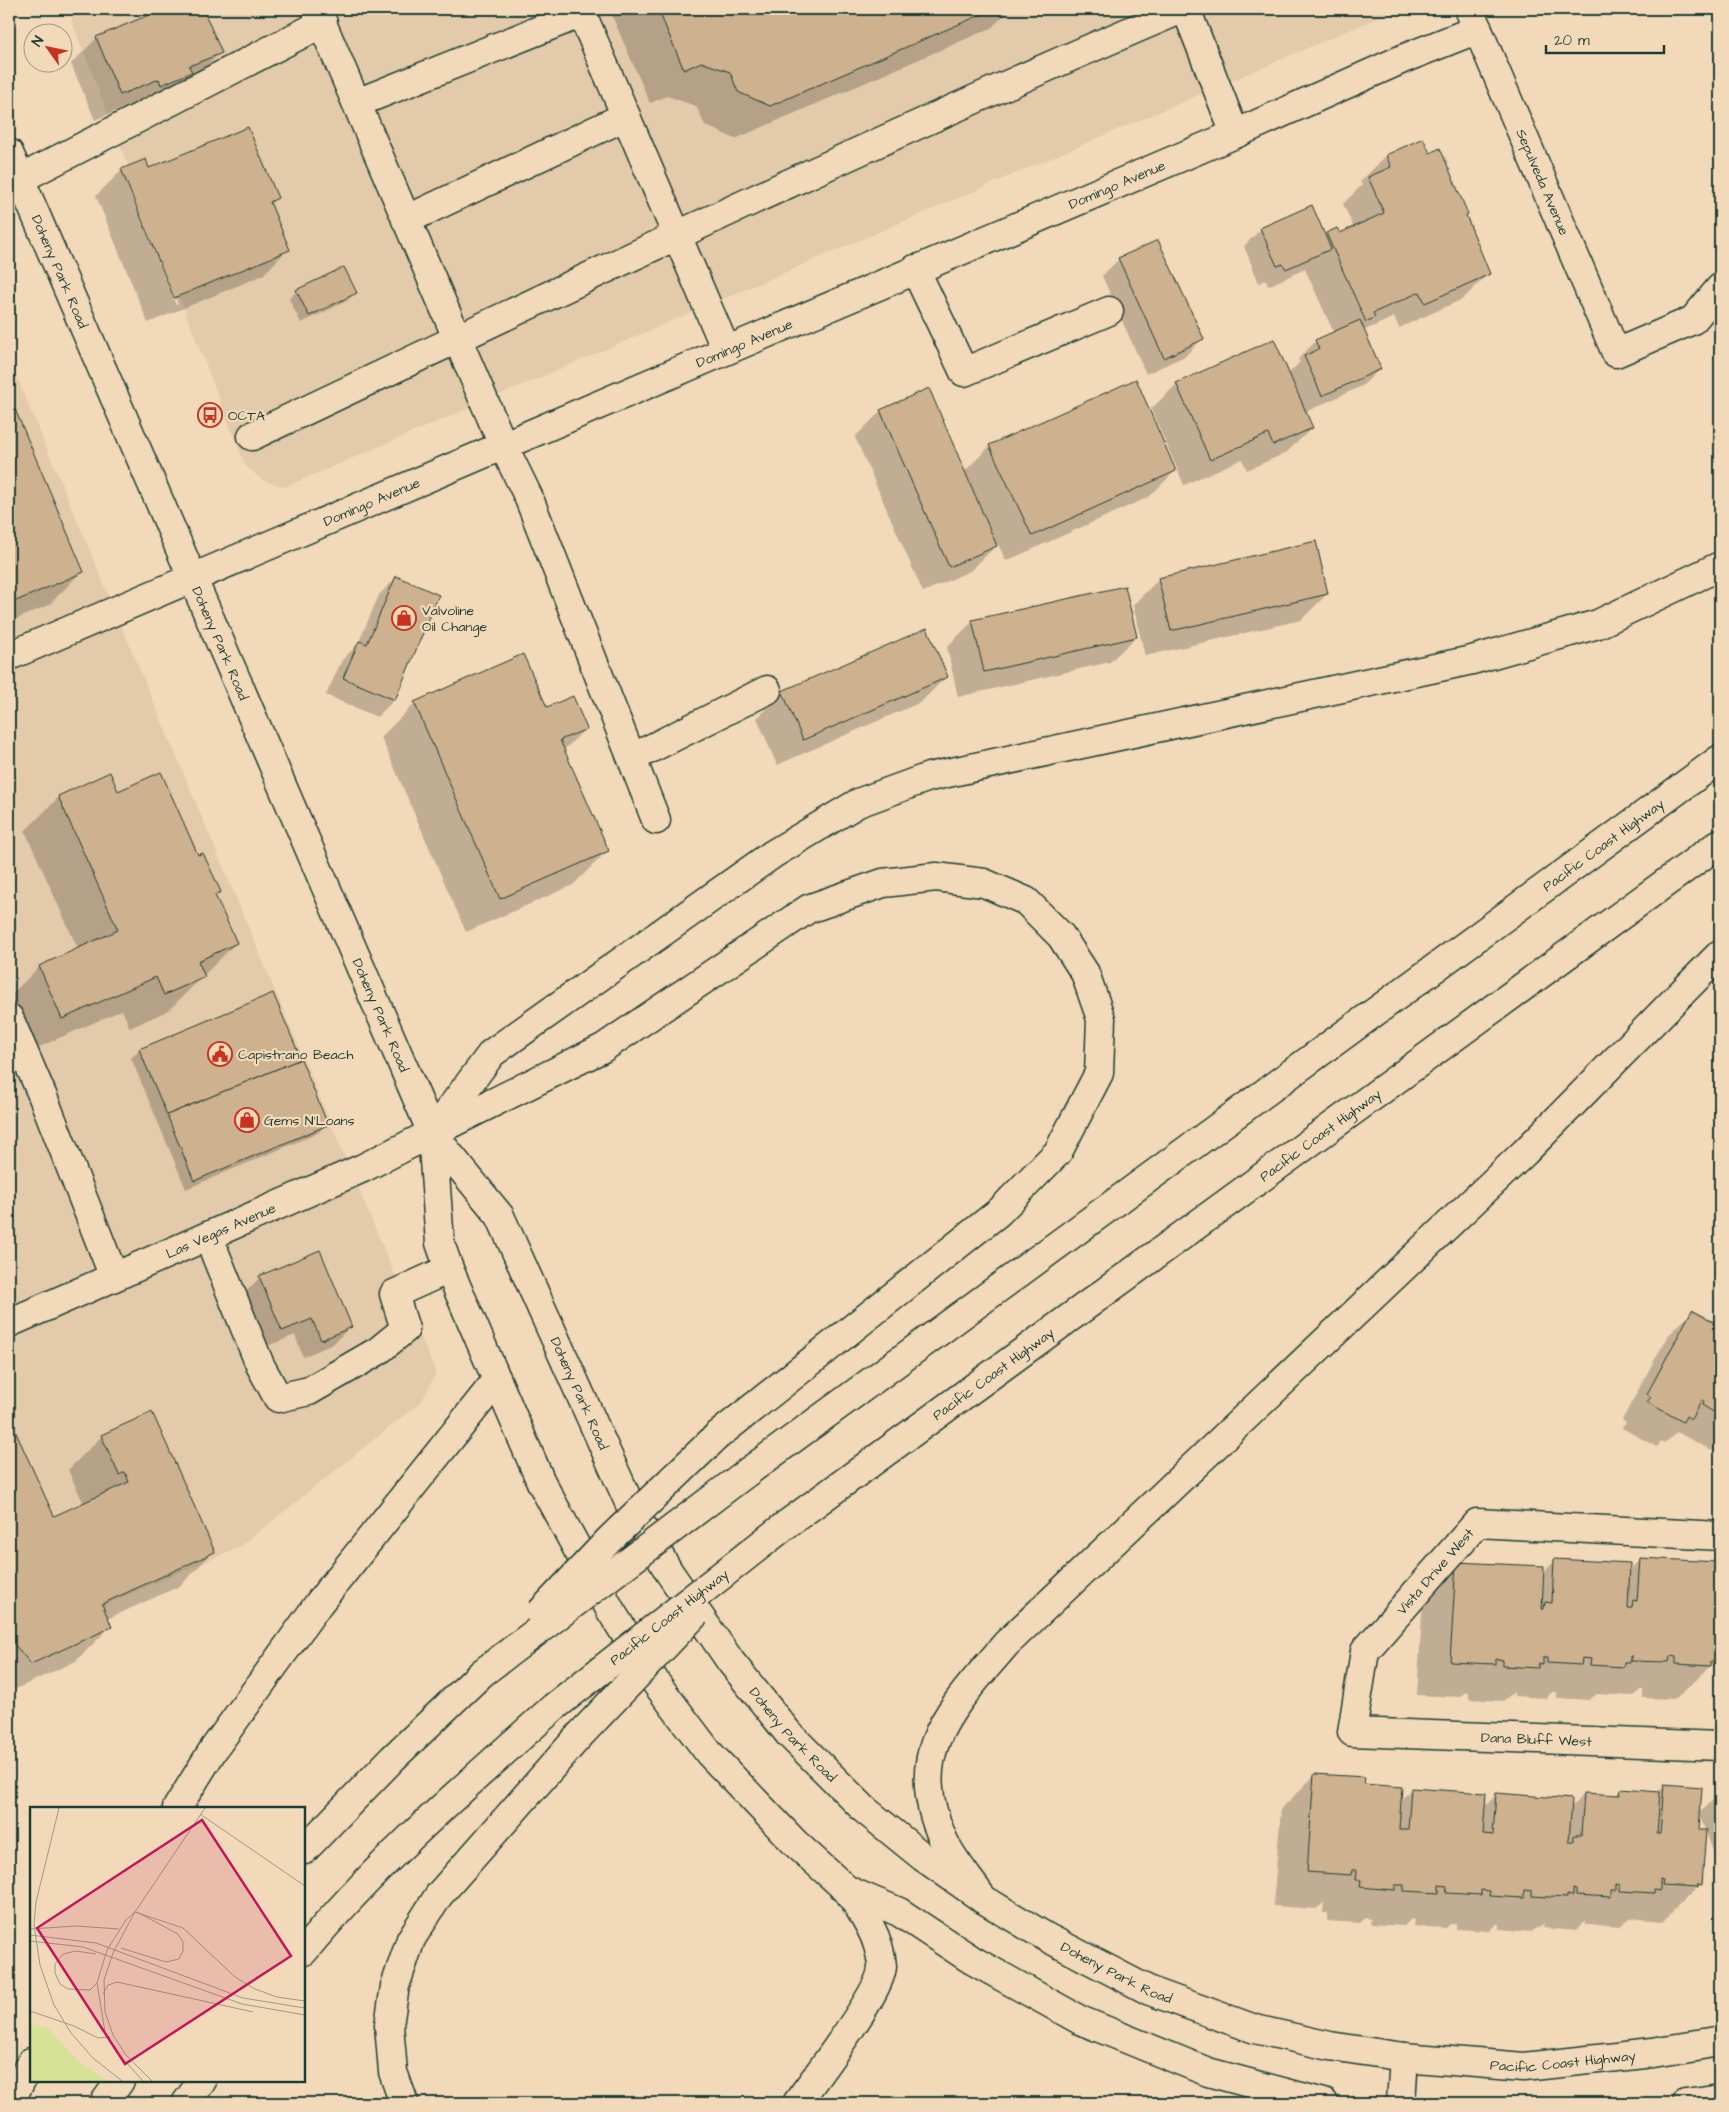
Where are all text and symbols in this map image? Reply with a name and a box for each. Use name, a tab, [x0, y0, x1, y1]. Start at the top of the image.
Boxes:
north arrow	[22, 22, 72, 72]
scale bar	[1546, 22, 1664, 54]
text: 20 m	[1554, 30, 1590, 51]
text: N	[27, 32, 49, 51]
street label: Sepulveda Avenue	[1510, 126, 1574, 239]
street label: Domingo Avenue	[1066, 156, 1169, 215]
street label: Doheny Park Road	[26, 212, 93, 332]
street label: Domingo Avenue	[693, 314, 796, 373]
bus stop icon: OCTA	[197, 402, 223, 428]
place label: OCTA	[228, 406, 265, 426]
street label: Domingo Avenue	[321, 473, 424, 532]
street label: Doheny Park Road	[186, 584, 253, 704]
place label: Valvoline Oil Change	[422, 601, 487, 637]
shop icon: Valvoline Oil Change	[391, 605, 417, 631]
street label: Pacific Coast Highway	[1539, 794, 1669, 897]
street label: Doheny Park Road	[347, 956, 414, 1075]
public building icon: Capistrano Beach	[207, 1041, 233, 1067]
place label: Capistrano Beach	[238, 1045, 353, 1065]
street label: Pacific Coast Highway	[1256, 1084, 1386, 1187]
shop icon: Gems N'Loans	[234, 1107, 260, 1133]
place label: Gems N'Loans	[264, 1111, 355, 1131]
street label: Las Vegas Avenue	[163, 1198, 280, 1264]
street label: Pacific Coast Highway	[929, 1323, 1059, 1426]
street label: Doheny Park Road	[545, 1334, 613, 1453]
street label: Vista Drive West	[1392, 1524, 1479, 1619]
street label: Pacific Coast Highway	[606, 1564, 733, 1671]
street label: Doheny Park Road	[744, 1683, 841, 1787]
street label: Dana Bluff West	[1481, 1728, 1592, 1752]
inset map	[30, 1807, 305, 2082]
street label: Doheny Park Road	[1057, 1937, 1175, 2009]
street label: Pacific Coast Highway	[1489, 2046, 1637, 2078]

